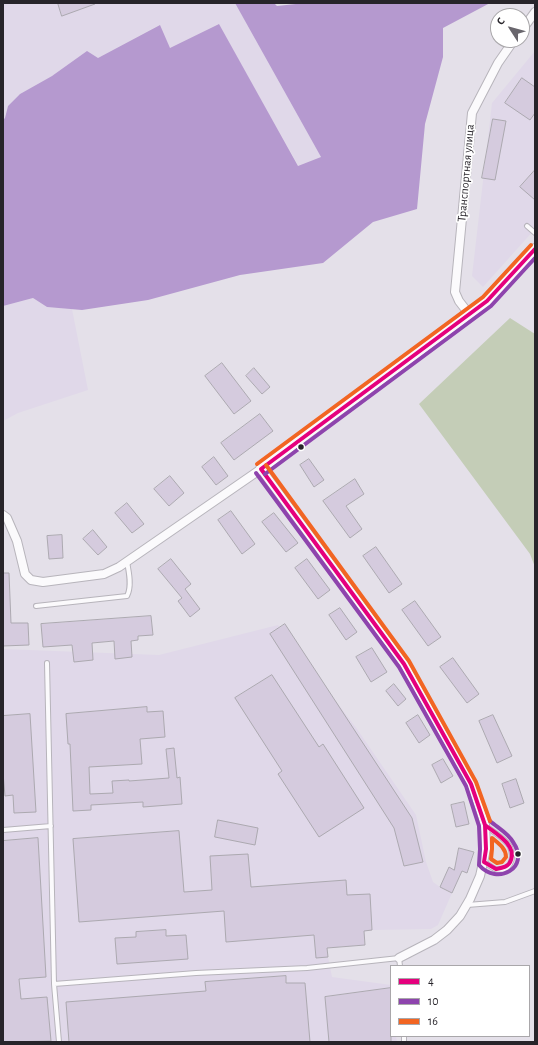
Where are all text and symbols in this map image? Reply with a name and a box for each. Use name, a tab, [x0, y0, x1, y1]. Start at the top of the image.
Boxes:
north arrow	[490, 8, 530, 48]
text: С	[494, 16, 507, 27]
street label: Транспортная улица	[455, 124, 477, 222]
unlabelled marker	[296, 442, 306, 452]
unlabelled marker	[513, 849, 523, 859]
legend	[390, 965, 530, 1037]
text: 4	[428, 975, 434, 987]
text: 10	[428, 995, 438, 1007]
text: 16	[428, 1015, 438, 1027]

